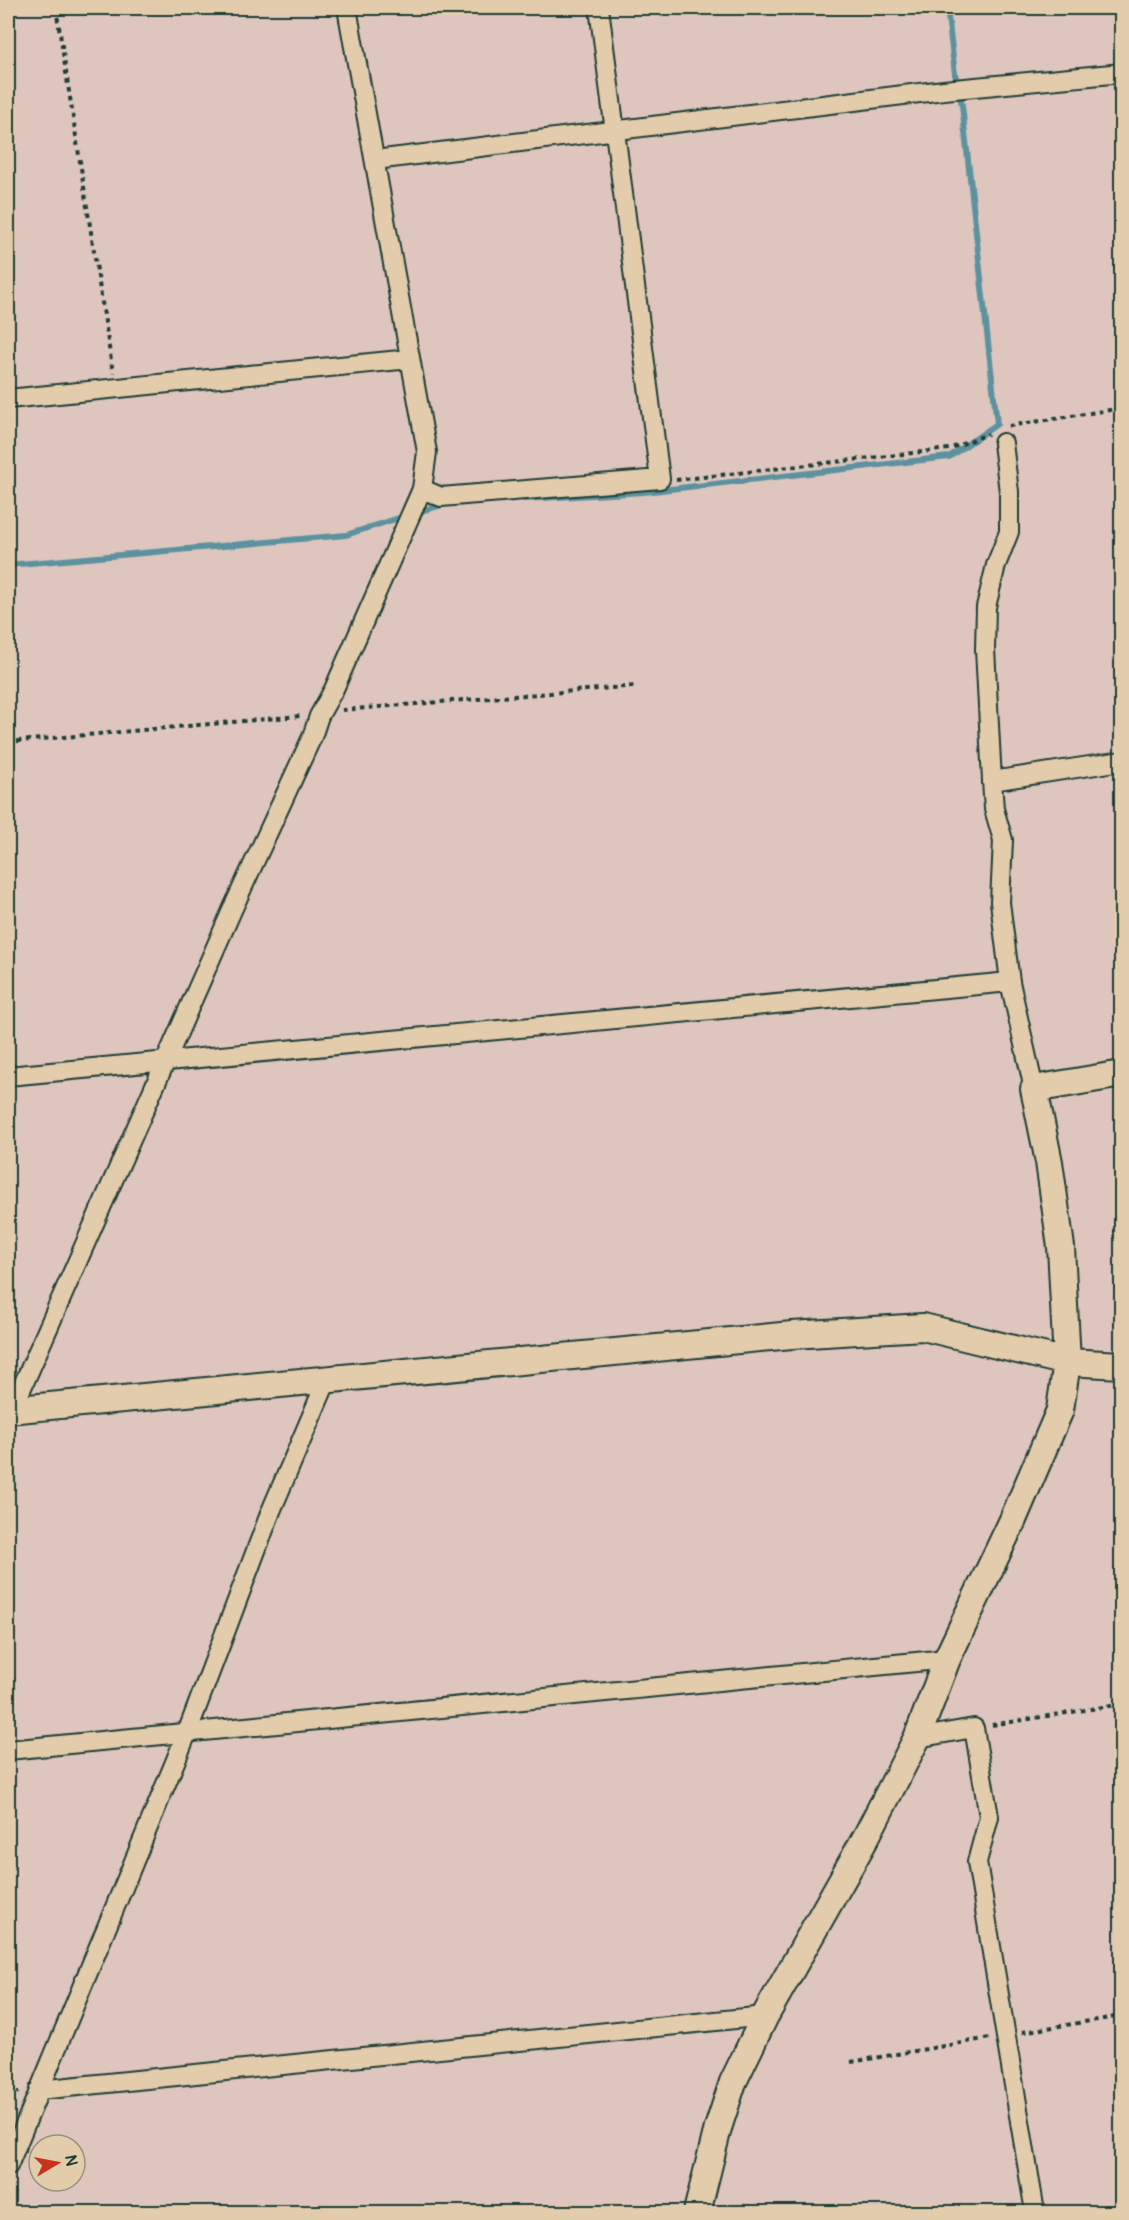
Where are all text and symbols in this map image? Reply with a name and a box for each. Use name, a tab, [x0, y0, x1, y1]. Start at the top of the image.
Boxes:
north arrow	[27, 2133, 87, 2193]
text: N	[60, 2154, 82, 2168]

